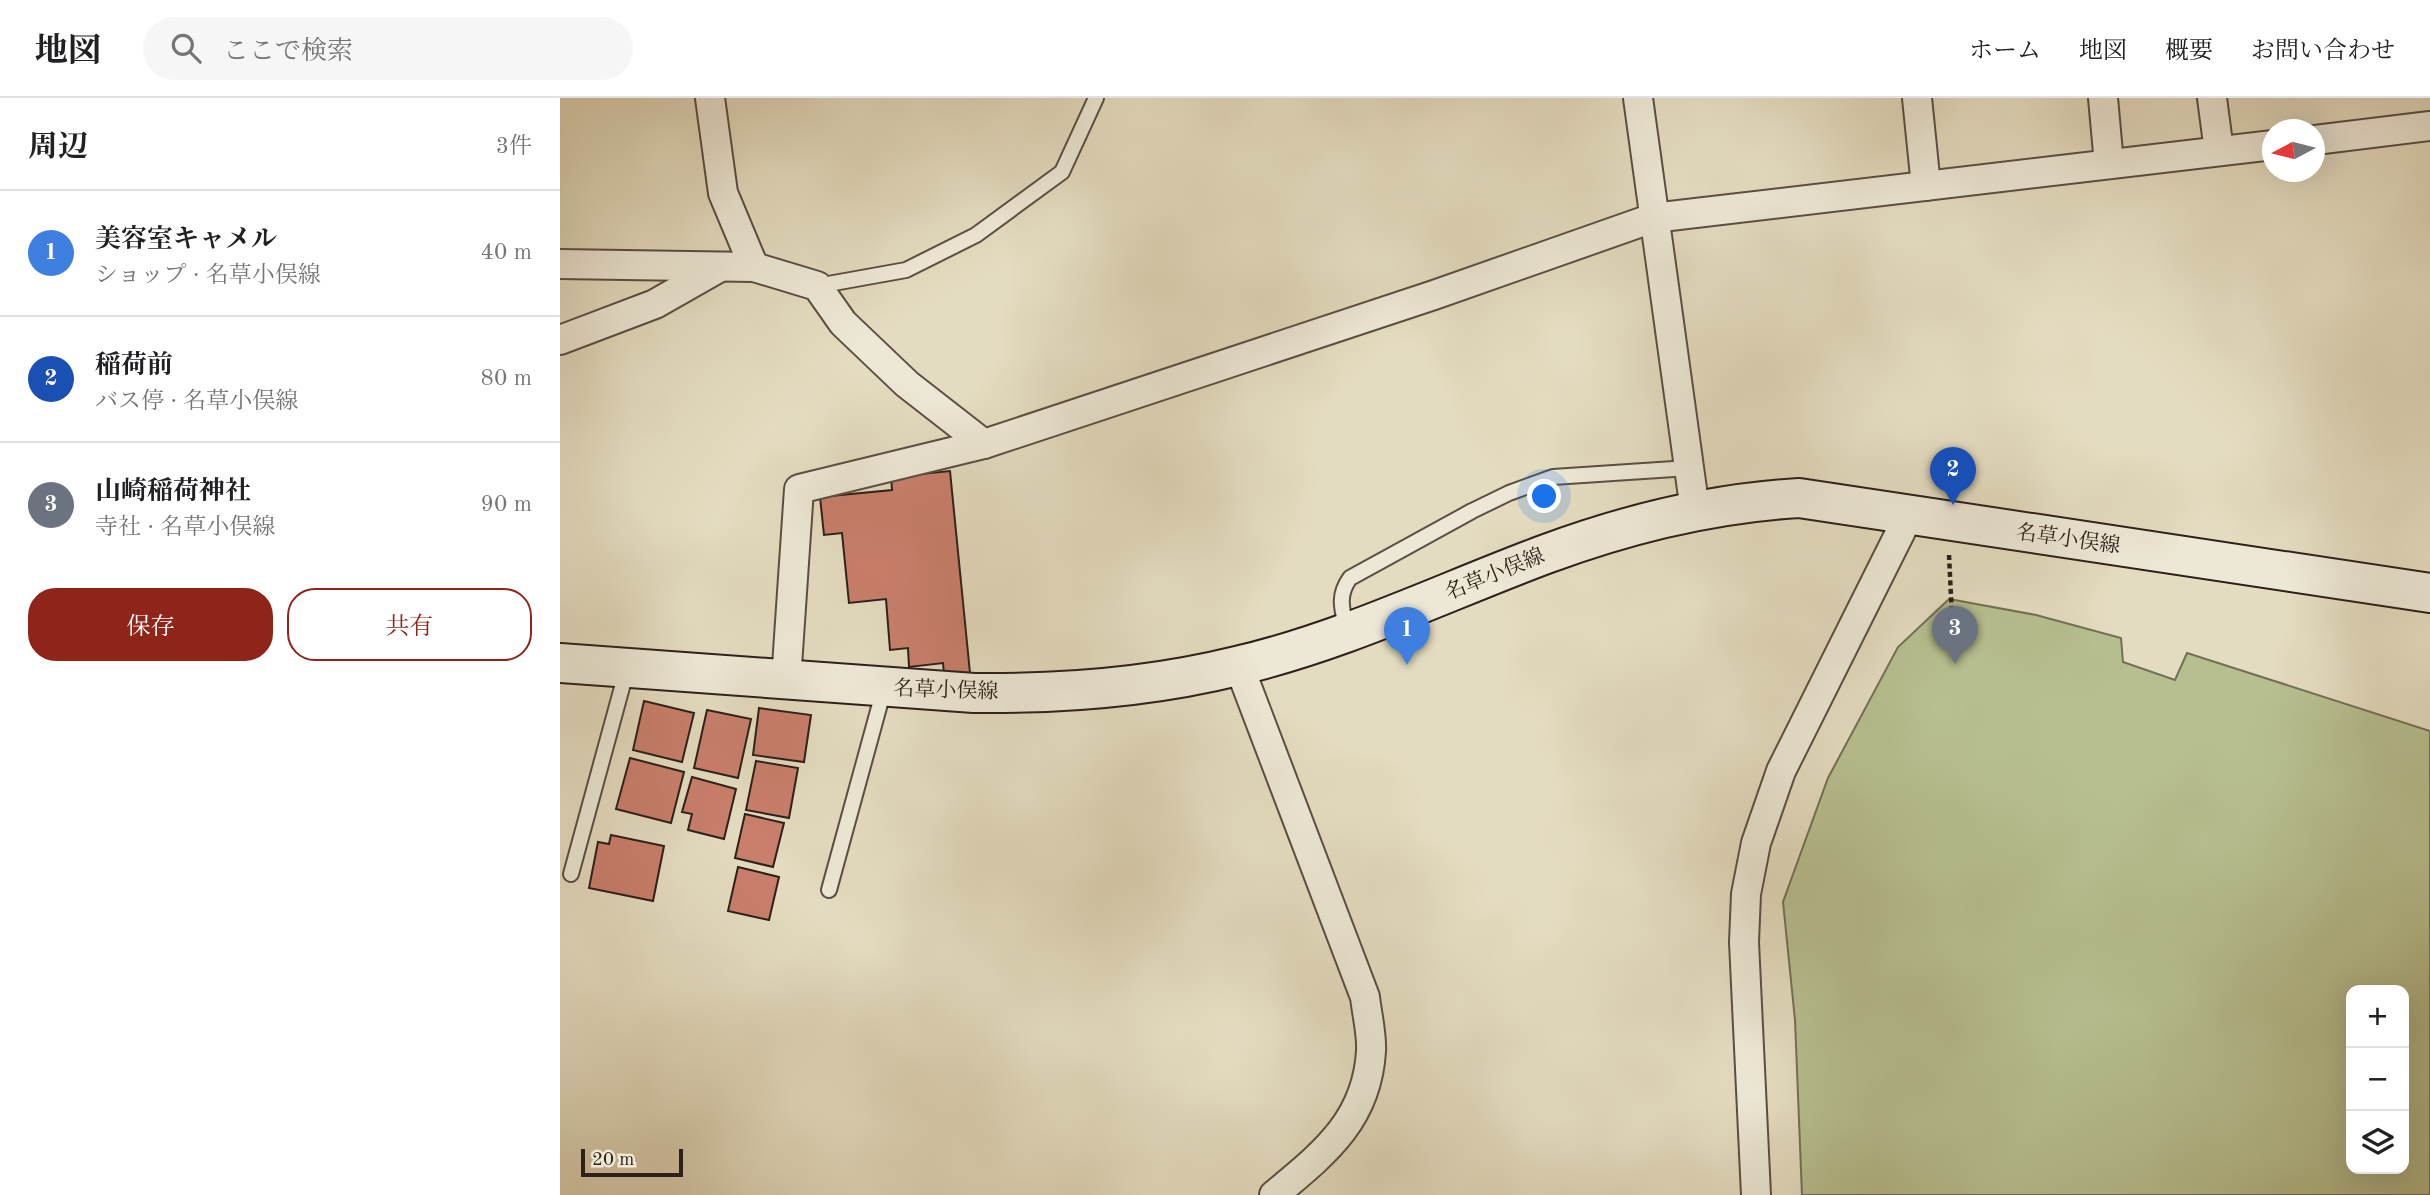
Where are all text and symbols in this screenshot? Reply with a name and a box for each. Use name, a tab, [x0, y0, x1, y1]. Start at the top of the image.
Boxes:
search box	[143, 17, 633, 80]
icon: search	[167, 29, 205, 67]
text: 地図	[35, 36, 101, 69]
text: ここで検索	[223, 39, 353, 65]
text: ホーム	[1969, 40, 2041, 64]
text: 地図	[2079, 40, 2127, 64]
text: 概要	[2165, 40, 2213, 64]
text: お問い合わせ	[2251, 40, 2395, 64]
north arrow	[2262, 119, 2325, 182]
text: 周辺	[28, 133, 88, 163]
text: 3件	[496, 135, 532, 158]
text: 美容室キャメル	[95, 227, 277, 253]
text: 1	[44, 241, 58, 264]
text: 40 m	[481, 241, 532, 264]
text: ショップ · 名草小俣線	[95, 264, 321, 287]
text: 稲荷前	[95, 353, 173, 379]
text: 2	[44, 367, 58, 390]
text: 80 m	[481, 367, 532, 390]
text: バス停 · 名草小俣線	[95, 390, 298, 413]
pin: 2	[1930, 447, 1976, 505]
text: 山崎稲荷神社	[95, 479, 251, 505]
your location	[1527, 479, 1561, 513]
text: 3	[44, 493, 58, 516]
text: 90 m	[481, 493, 532, 516]
text: 寺社 · 名草小俣線	[95, 516, 275, 539]
street label: 名草小俣線	[2015, 520, 2122, 558]
street label: 名草小俣線	[1442, 544, 1548, 604]
button: 保存	[28, 588, 273, 661]
button: 共有	[287, 588, 532, 661]
pin: 3	[1932, 606, 1978, 664]
pin: 1	[1384, 607, 1430, 665]
street label: 名草小俣線	[893, 677, 999, 703]
map controls	[2346, 985, 2409, 1174]
button: +	[2346, 985, 2409, 1048]
button: −	[2346, 1048, 2409, 1111]
button: layers	[2346, 1111, 2409, 1174]
scale bar	[581, 1146, 682, 1178]
text: 20 m	[592, 1151, 634, 1170]

